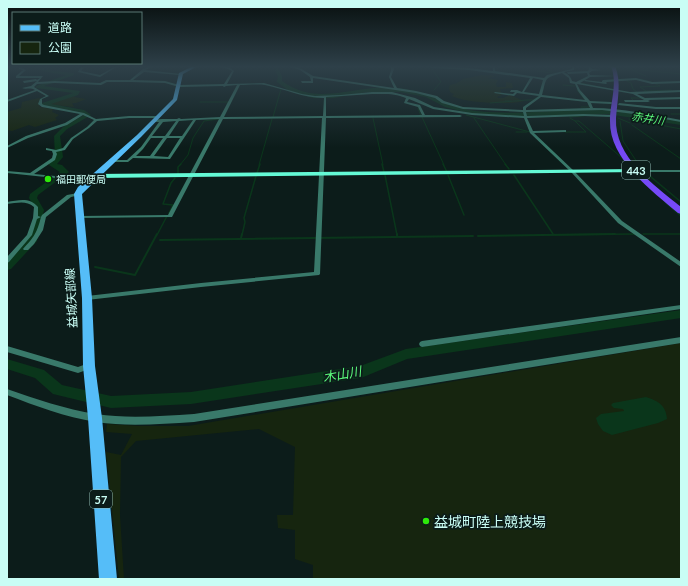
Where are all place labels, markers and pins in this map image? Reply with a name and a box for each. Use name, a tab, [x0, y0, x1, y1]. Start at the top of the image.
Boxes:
place label: 福田郵便局	[56, 173, 106, 185]
marker: 福田郵便局	[43, 174, 53, 184]
place label: 益城町陸上競技場	[434, 513, 546, 530]
marker: 益城町陸上競技場	[421, 516, 431, 526]

